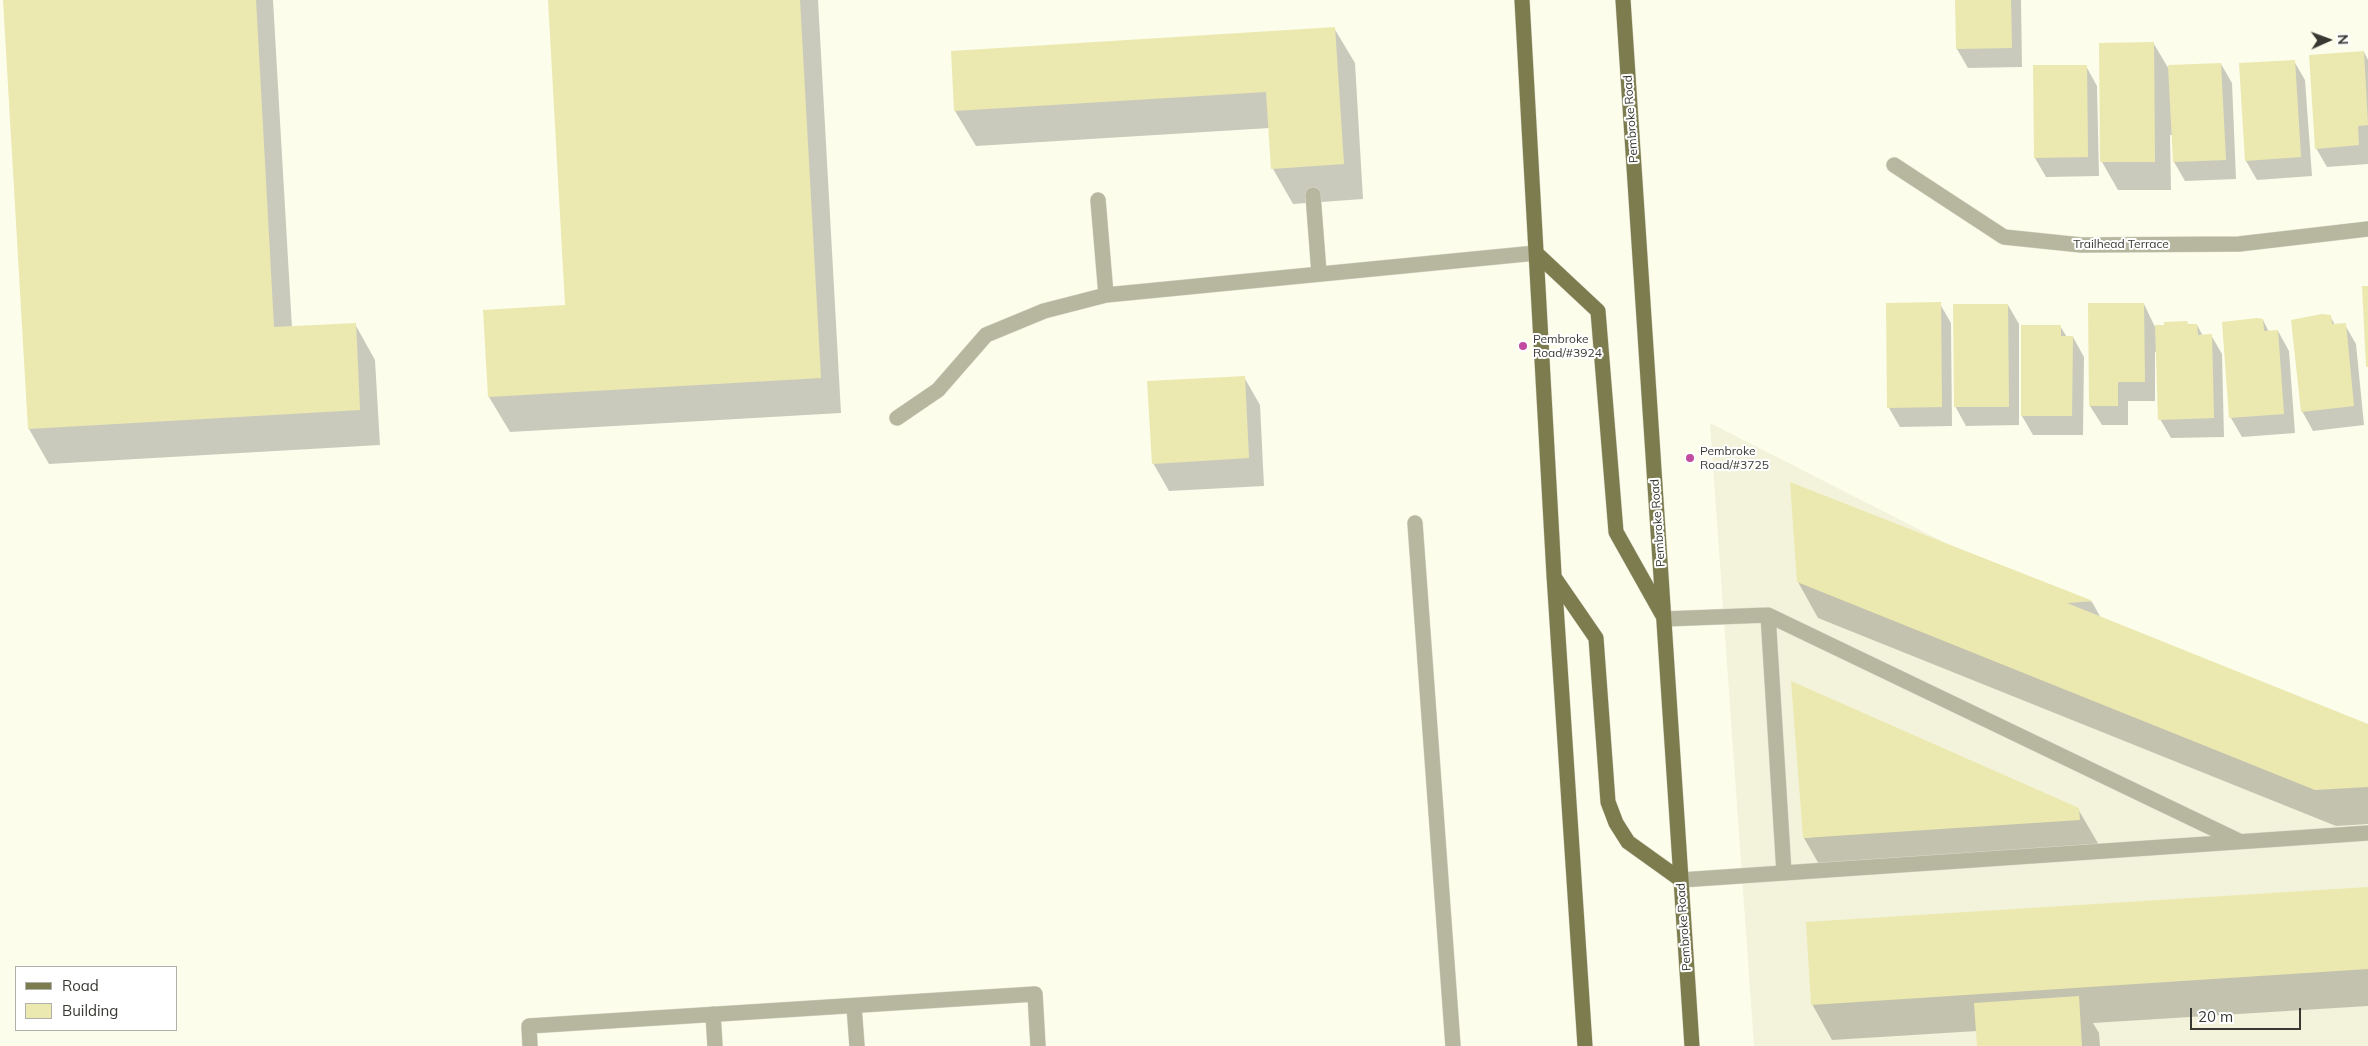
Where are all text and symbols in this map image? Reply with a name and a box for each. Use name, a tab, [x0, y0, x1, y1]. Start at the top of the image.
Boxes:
north arrow	[2303, 15, 2353, 65]
text: N	[2334, 34, 2352, 45]
street label: Pembroke Road	[1621, 75, 1641, 163]
street label: Trailhead Terrace	[2073, 237, 2169, 251]
place label: Pembroke Road/#3924	[1533, 332, 1602, 360]
marker: Pembroke Road/#3924	[1517, 340, 1529, 352]
place label: Pembroke Road/#3725	[1700, 444, 1769, 472]
marker: Pembroke Road/#3725	[1684, 452, 1696, 464]
street label: Pembroke Road	[1648, 479, 1668, 567]
street label: Pembroke Road	[1674, 883, 1694, 971]
legend	[15, 966, 178, 1031]
text: Road	[62, 976, 99, 995]
scale bar	[2193, 998, 2304, 1030]
text: Building	[62, 1001, 118, 1020]
text: 20 m	[2198, 1007, 2233, 1026]

